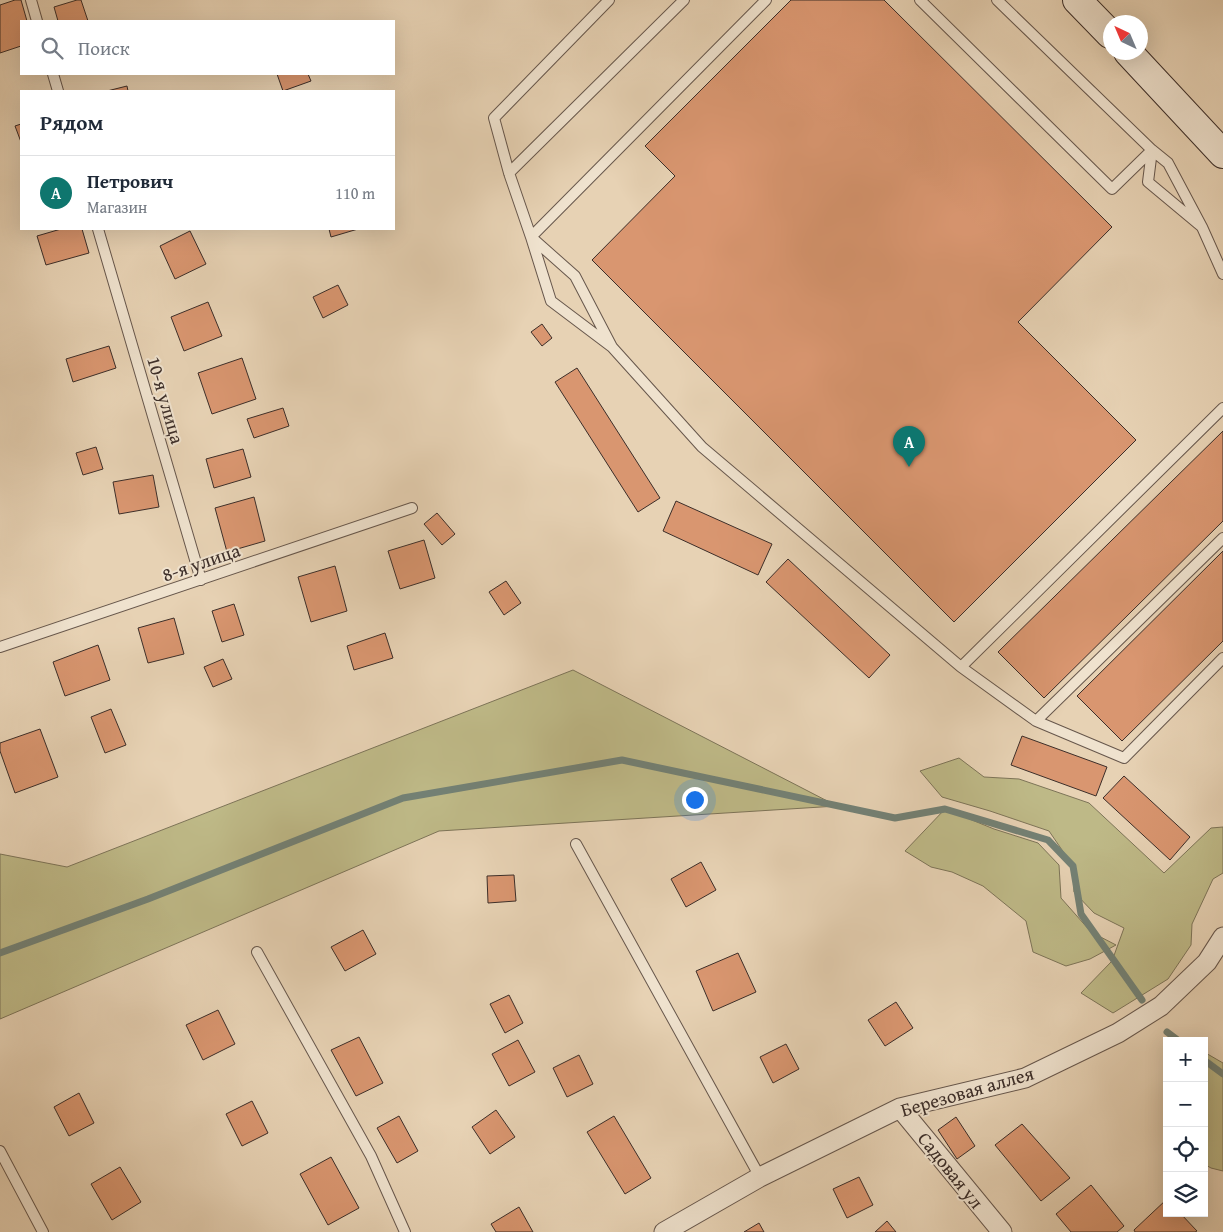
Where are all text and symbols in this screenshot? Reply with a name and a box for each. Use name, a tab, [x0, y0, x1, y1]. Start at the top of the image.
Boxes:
north arrow	[1103, 15, 1148, 60]
search box	[20, 20, 395, 75]
icon: search	[38, 34, 66, 62]
text: Поиск	[78, 34, 130, 62]
text: Рядом	[40, 107, 103, 138]
text: Петрович	[87, 167, 173, 195]
text: A	[51, 181, 61, 205]
text: 110 m	[335, 181, 375, 205]
text: Магазин	[87, 195, 147, 219]
street label: 10-я улица	[140, 353, 192, 447]
pin: A	[893, 426, 925, 467]
street label: 8-я улица	[158, 536, 244, 588]
your location	[682, 787, 708, 813]
map controls	[1163, 1037, 1208, 1217]
button: +	[1163, 1037, 1208, 1082]
street label: Березовая аллея	[897, 1059, 1037, 1123]
button: −	[1163, 1082, 1208, 1127]
street label: Садовая ул	[911, 1126, 991, 1214]
button: locate	[1163, 1127, 1208, 1172]
button: layers	[1163, 1172, 1208, 1217]

